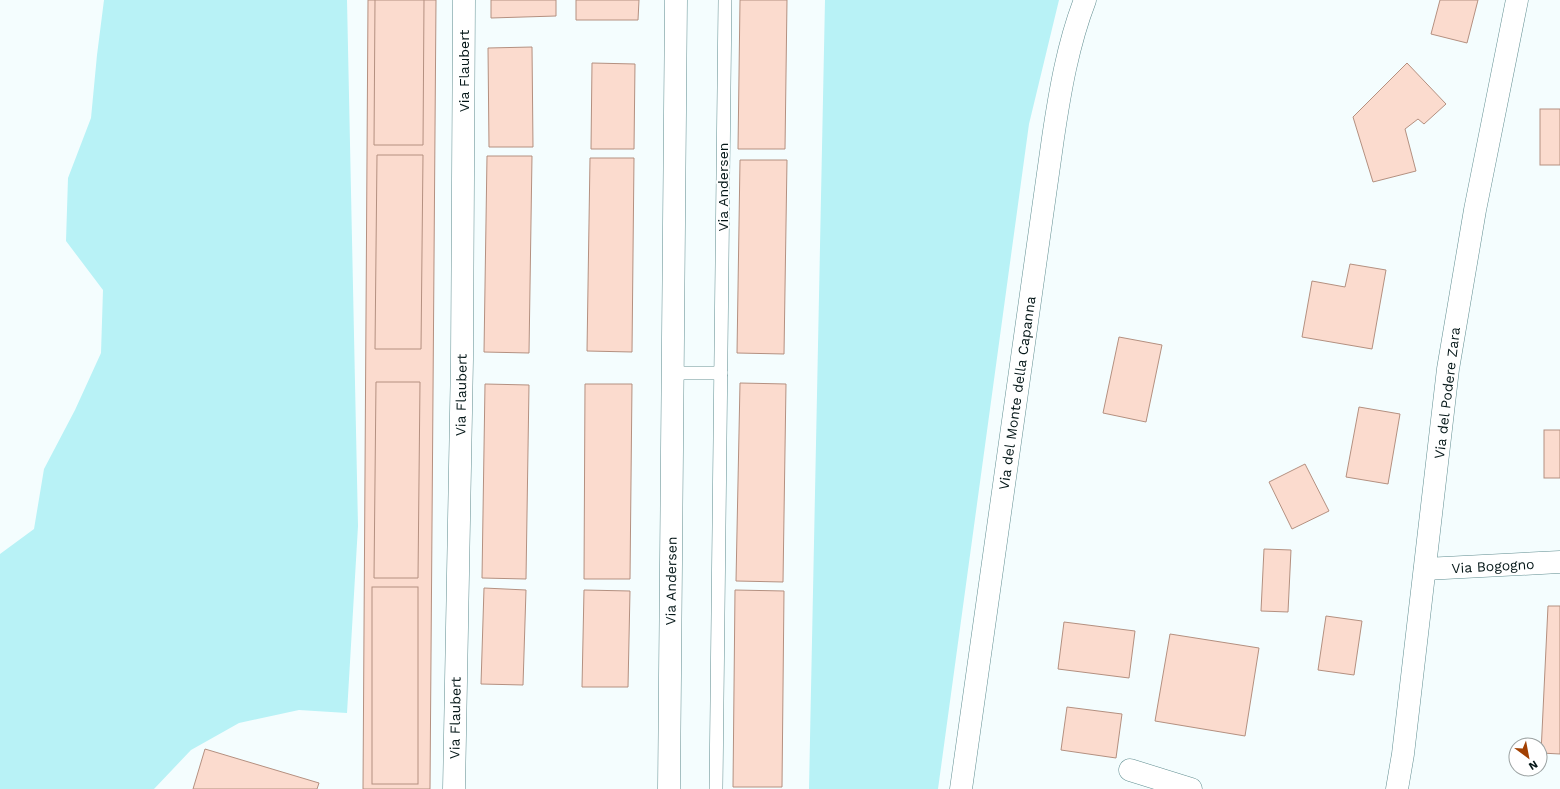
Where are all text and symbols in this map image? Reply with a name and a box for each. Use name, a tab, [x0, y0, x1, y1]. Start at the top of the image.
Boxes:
street label: Via Flaubert	[456, 30, 472, 112]
street label: Via Andersen	[715, 143, 731, 231]
street label: Via del Monte della Capanna	[995, 295, 1039, 491]
street label: Via del Podere Zara	[1431, 326, 1463, 460]
street label: Via Flaubert	[452, 353, 470, 436]
street label: Via Andersen	[662, 536, 680, 626]
street label: Via Bogogno	[1451, 556, 1535, 576]
street label: Via Flaubert	[446, 676, 464, 759]
north arrow	[1508, 737, 1548, 777]
text: N	[1526, 757, 1540, 773]

